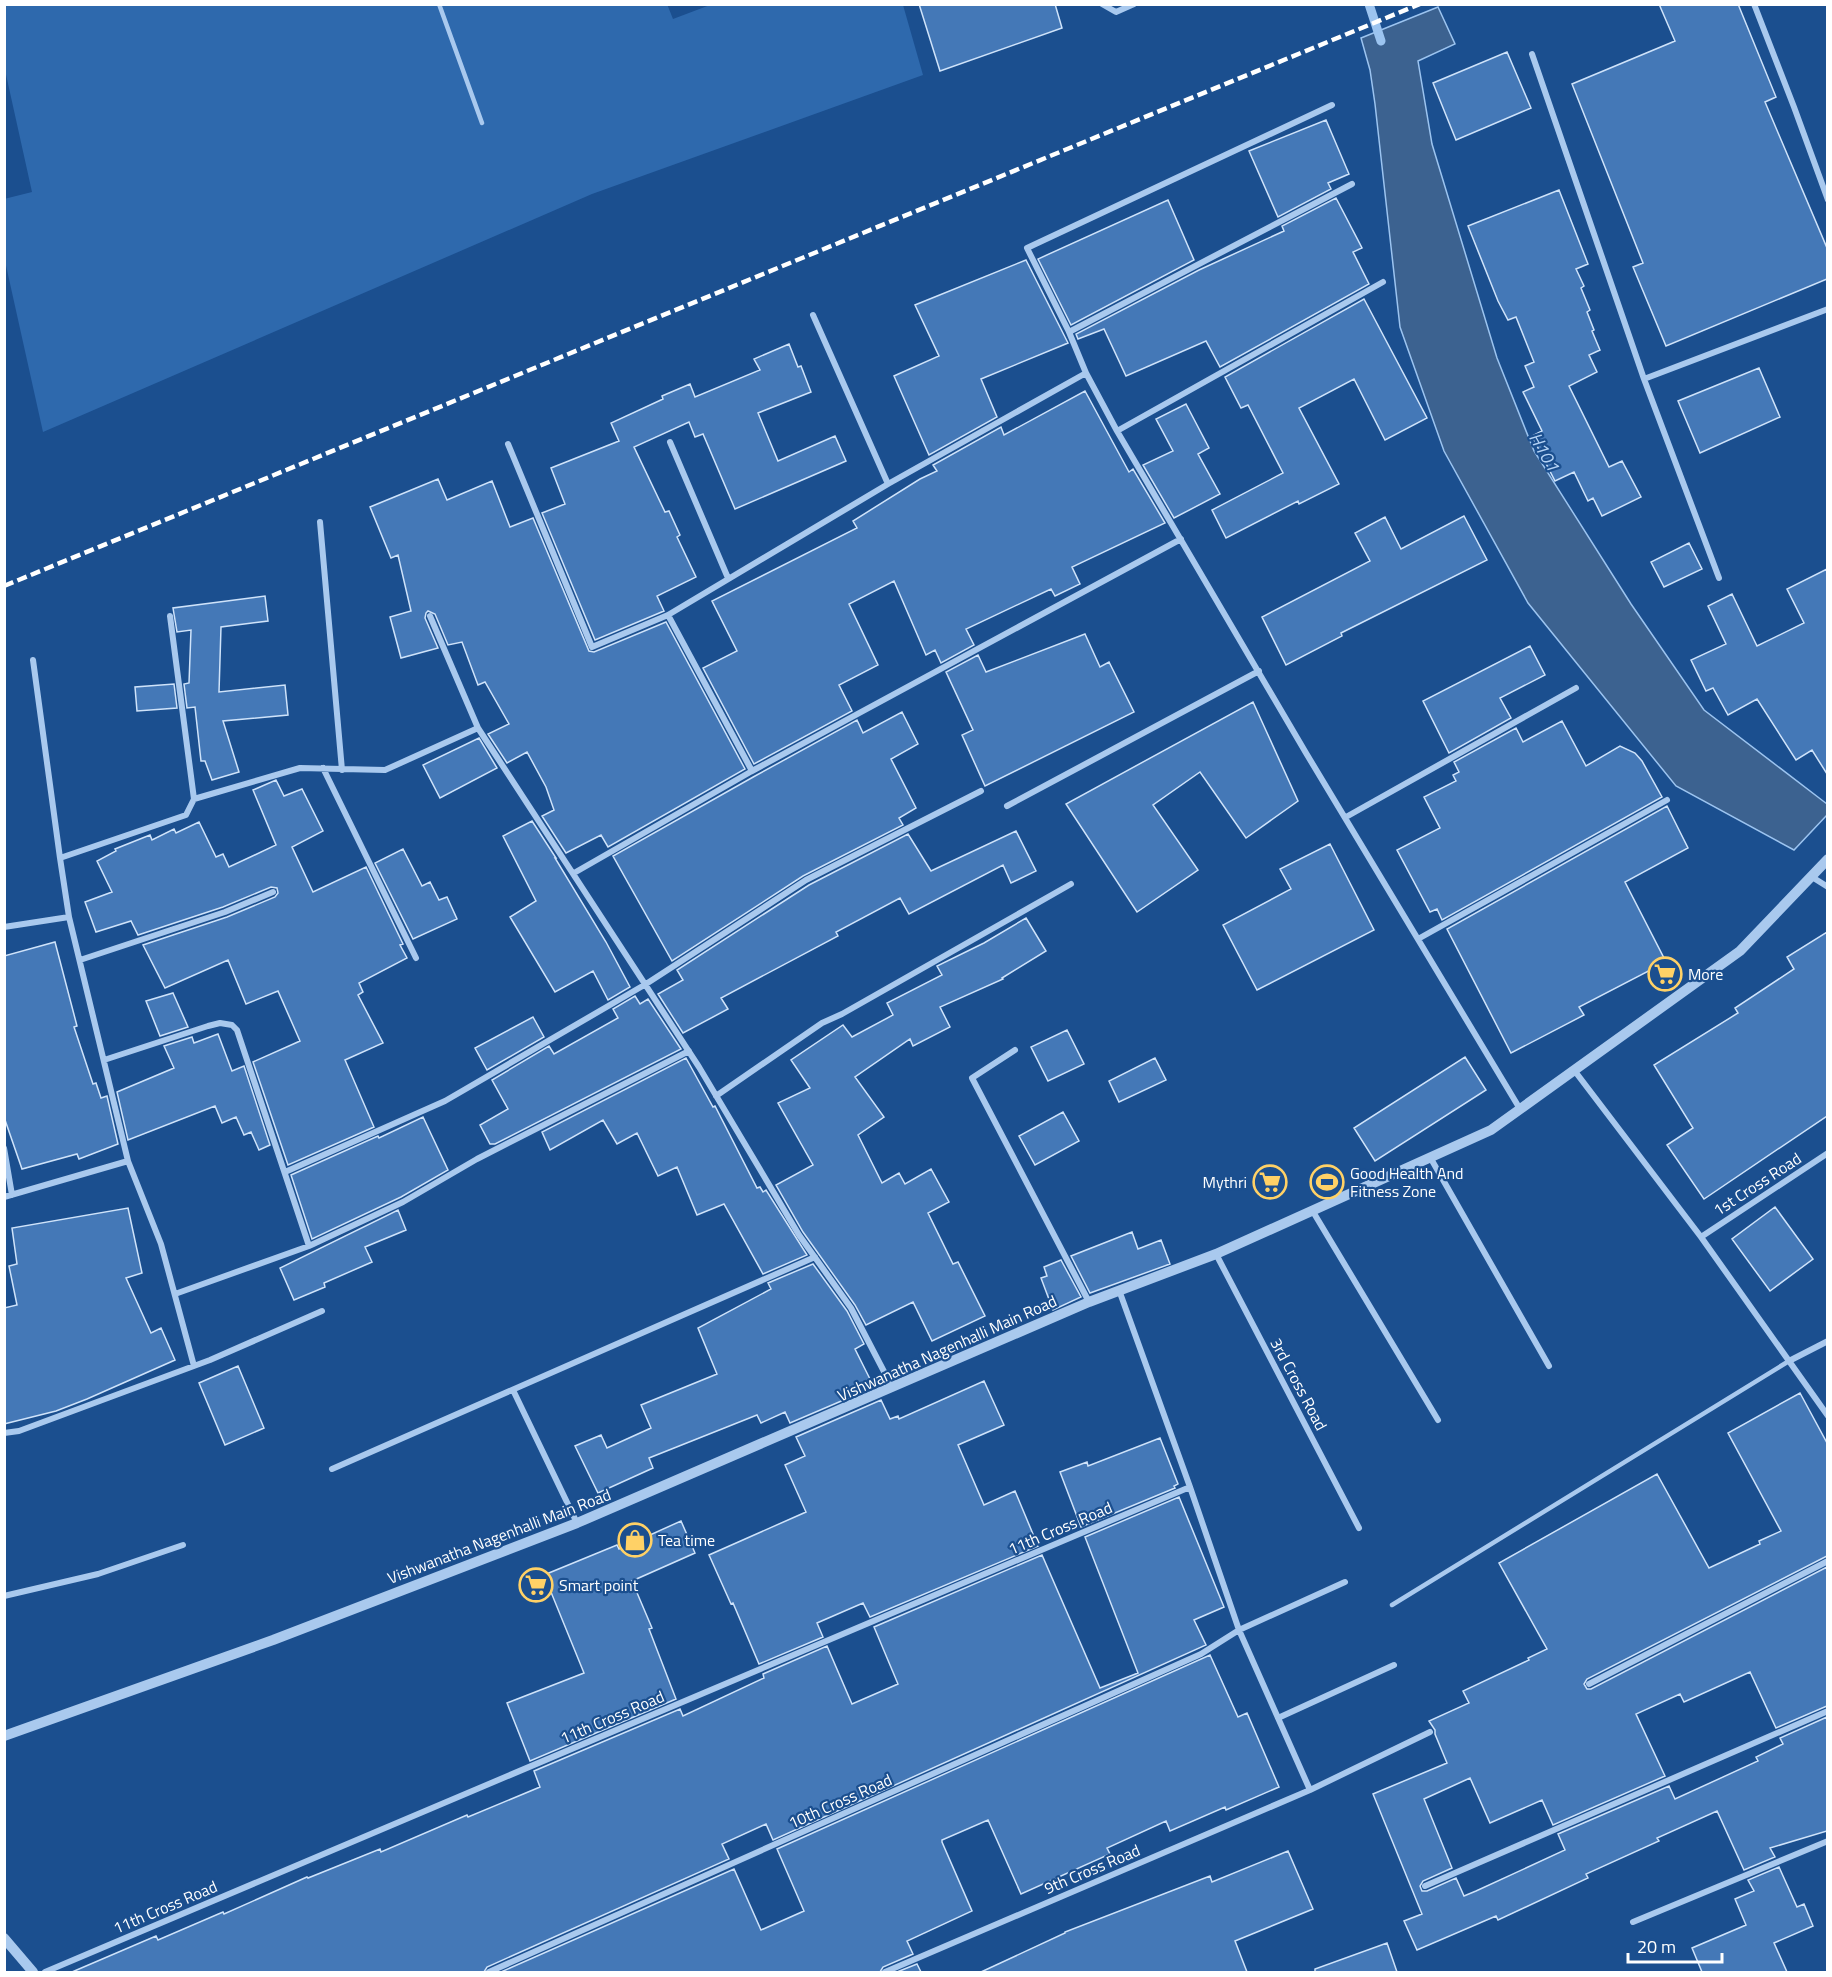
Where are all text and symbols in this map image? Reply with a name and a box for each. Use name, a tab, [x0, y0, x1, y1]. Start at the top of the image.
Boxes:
water label: H101	[1522, 427, 1566, 476]
supermarket icon: More	[1647, 956, 1683, 992]
place label: More	[1688, 962, 1723, 986]
street label: 1st Cross Road	[1708, 1146, 1806, 1222]
place label: Good Health And Fitness Zone	[1350, 1161, 1464, 1203]
supermarket icon: Mythri	[1252, 1164, 1288, 1200]
sports icon: Good Health And Fitness Zone	[1309, 1164, 1345, 1200]
place label: Mythri	[1203, 1170, 1247, 1194]
street label: Vishwanatha Nagenhalli Main Road	[834, 1289, 1060, 1407]
street label: 3rd Cross Road	[1265, 1333, 1333, 1435]
street label: Vishwanatha Nagenhalli Main Road	[384, 1482, 614, 1590]
street label: 11th Cross Road	[1004, 1495, 1116, 1561]
shop icon: Tea time	[617, 1522, 653, 1558]
place label: Tea time	[658, 1528, 715, 1552]
supermarket icon: Smart point	[518, 1567, 554, 1603]
place label: Smart point	[559, 1573, 639, 1597]
street label: 11th Cross Road	[556, 1684, 668, 1750]
street label: 10th Cross Road	[784, 1767, 896, 1835]
street label: 9th Cross Road	[1040, 1838, 1144, 1900]
street label: 11th Cross Road	[109, 1874, 221, 1940]
scale bar	[1628, 1926, 1722, 1964]
text: 20 m	[1637, 1933, 1676, 1960]

